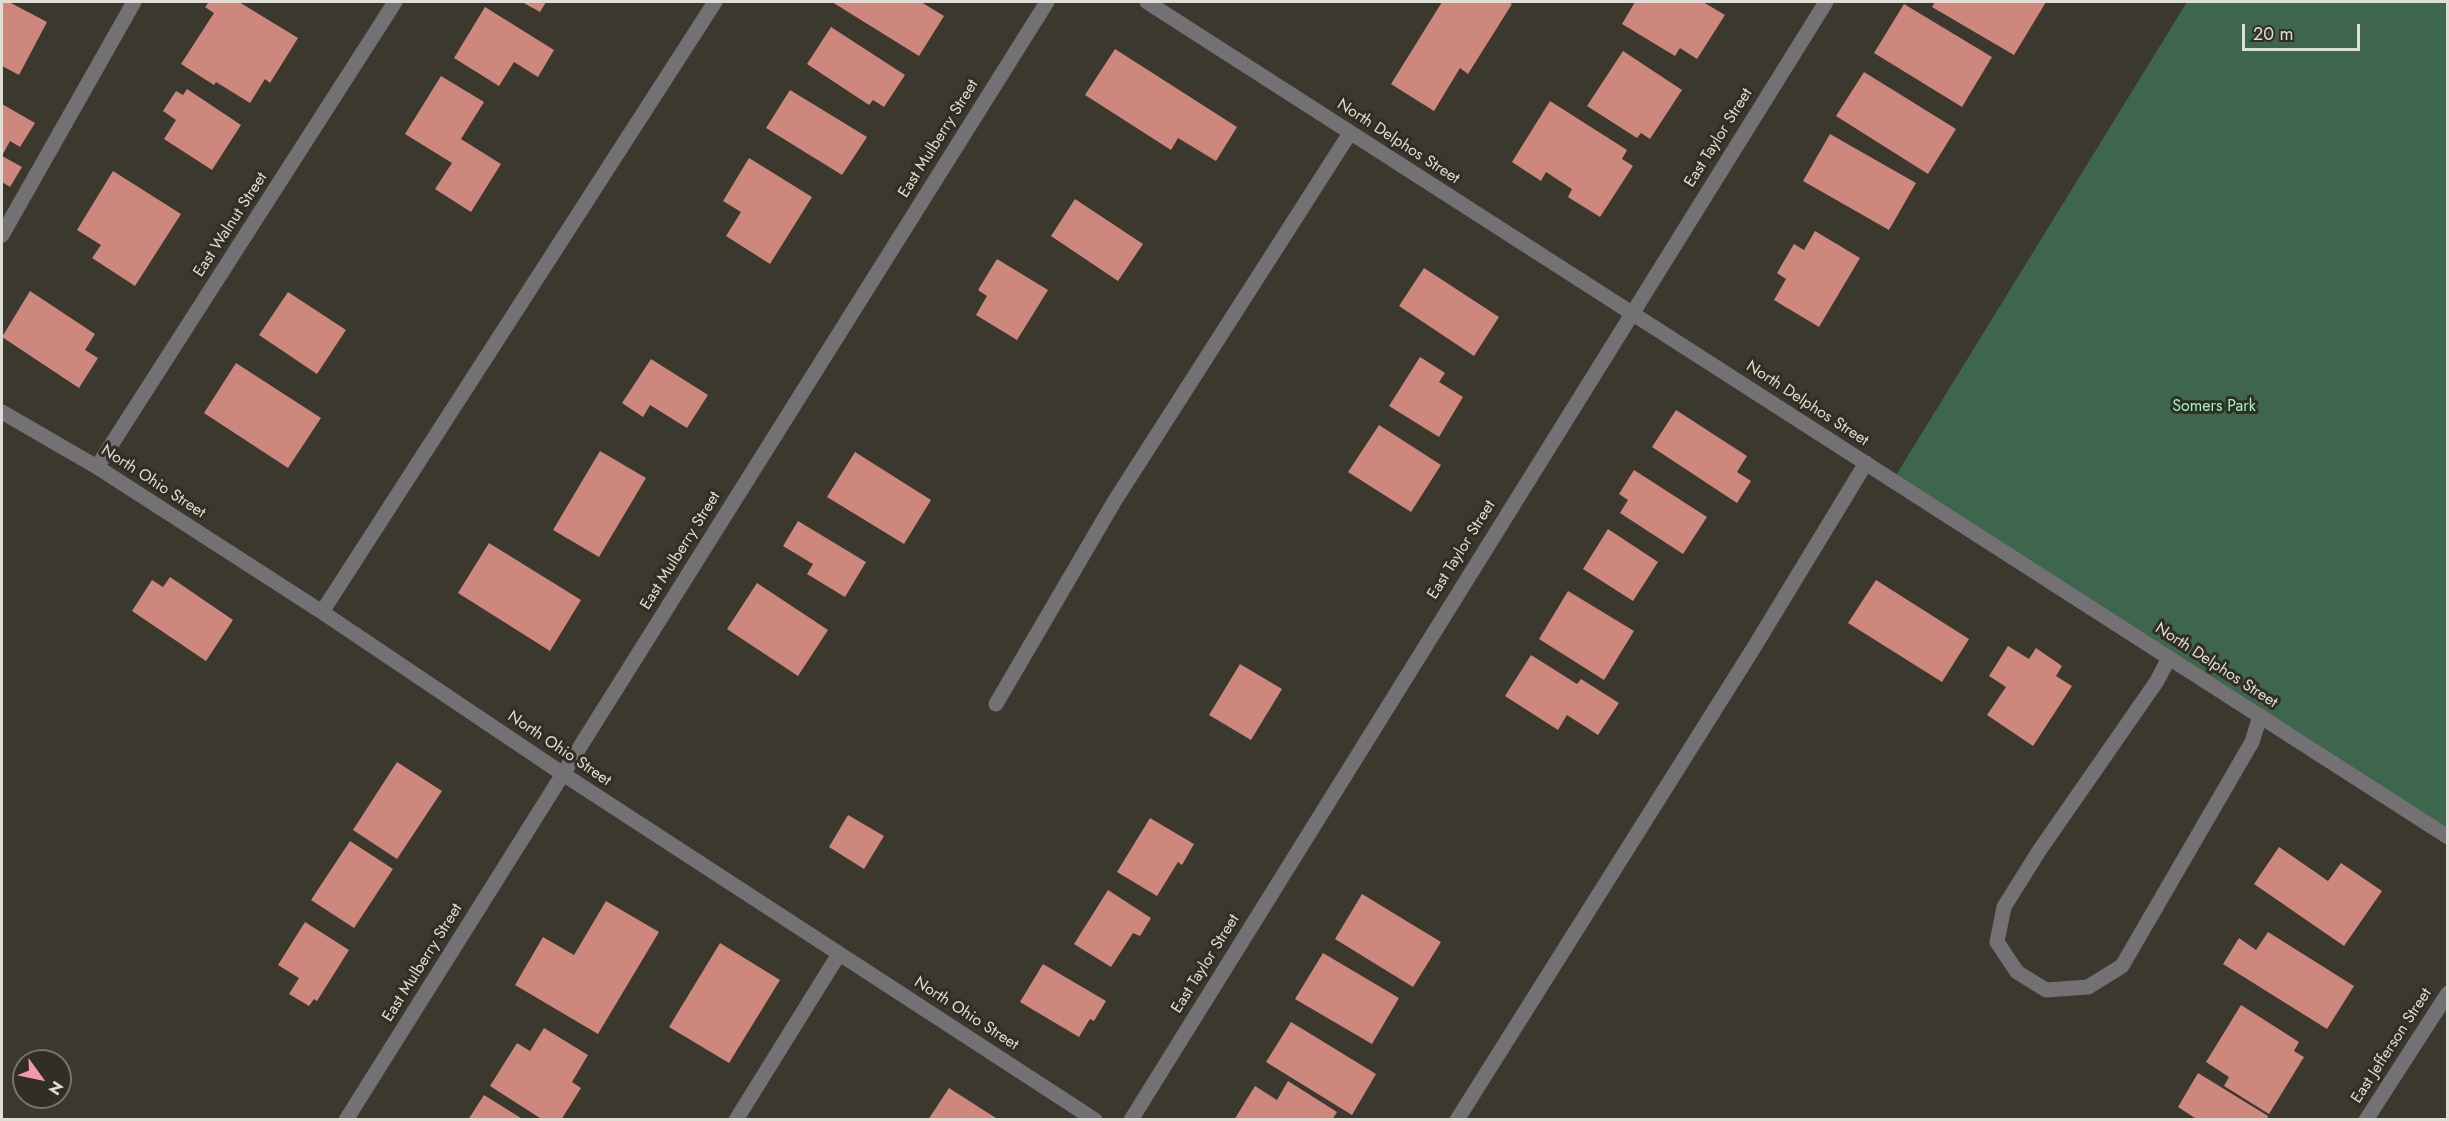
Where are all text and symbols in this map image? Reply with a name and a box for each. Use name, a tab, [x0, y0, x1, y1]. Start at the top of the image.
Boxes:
scale bar	[2245, 12, 2364, 50]
text: 20 m	[2253, 21, 2293, 47]
street label: East Mulberry Street	[895, 76, 983, 202]
street label: East Taylor Street	[1681, 85, 1757, 191]
street label: North Delphos Street	[1333, 95, 1463, 189]
street label: East Walnut Street	[190, 169, 272, 281]
street label: North Delphos Street	[1742, 357, 1872, 451]
park label: Somers Park	[2172, 397, 2256, 417]
street label: North Ohio Street	[97, 441, 209, 523]
street label: East Mulberry Street	[637, 488, 725, 614]
street label: East Taylor Street	[1424, 497, 1500, 603]
street label: North Delphos Street	[2151, 619, 2281, 713]
street label: North Ohio Street	[504, 707, 614, 791]
street label: East Mulberry Street	[379, 900, 467, 1026]
street label: East Taylor Street	[1168, 911, 1244, 1017]
street label: North Ohio Street	[910, 973, 1022, 1055]
street label: East Jefferson Street	[2348, 985, 2436, 1107]
north arrow	[12, 1049, 72, 1109]
text: N	[43, 1076, 69, 1100]

